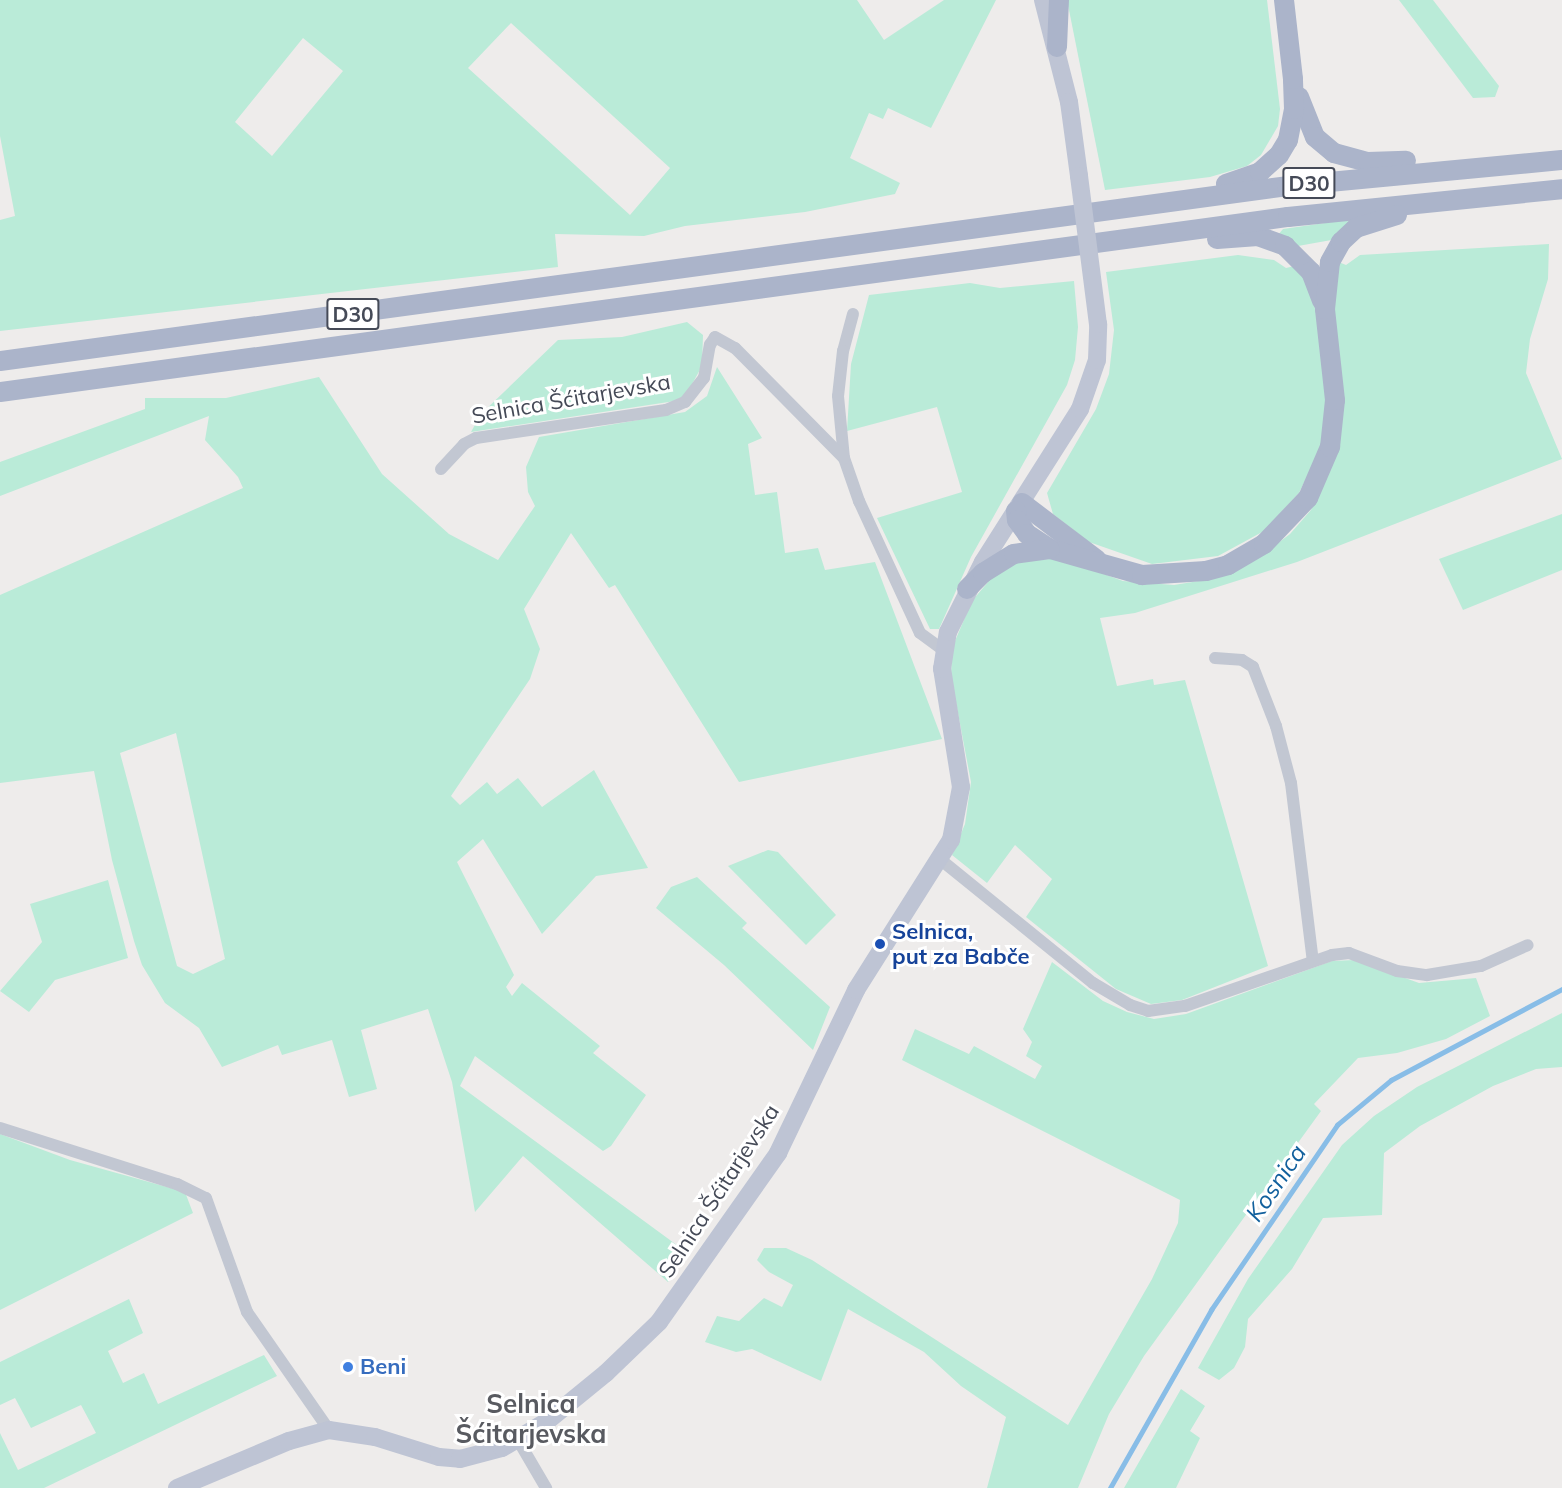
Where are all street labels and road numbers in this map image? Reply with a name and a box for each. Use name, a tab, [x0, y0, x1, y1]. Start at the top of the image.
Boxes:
road number: D30	[1282, 165, 1336, 201]
road number: D30	[326, 296, 380, 332]
street label: Selnica Šćitarjevska	[470, 369, 672, 429]
street label: Selnica Šćitarjevska	[653, 1099, 785, 1283]

